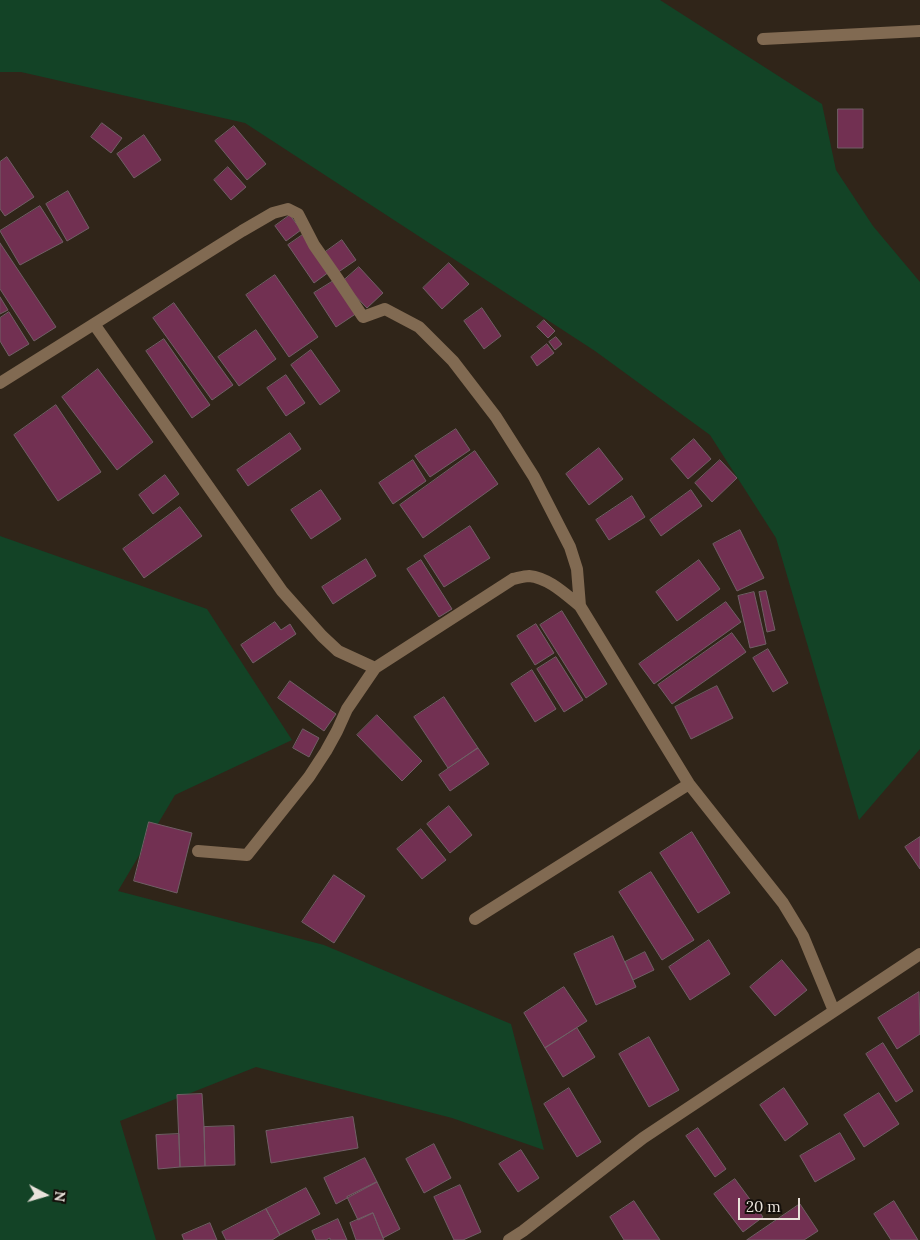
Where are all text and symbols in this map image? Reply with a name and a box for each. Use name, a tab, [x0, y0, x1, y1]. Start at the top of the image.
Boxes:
north arrow	[20, 1170, 70, 1220]
scale bar	[740, 1188, 802, 1220]
text: N	[50, 1190, 69, 1203]
text: 20 m	[746, 1197, 781, 1216]

